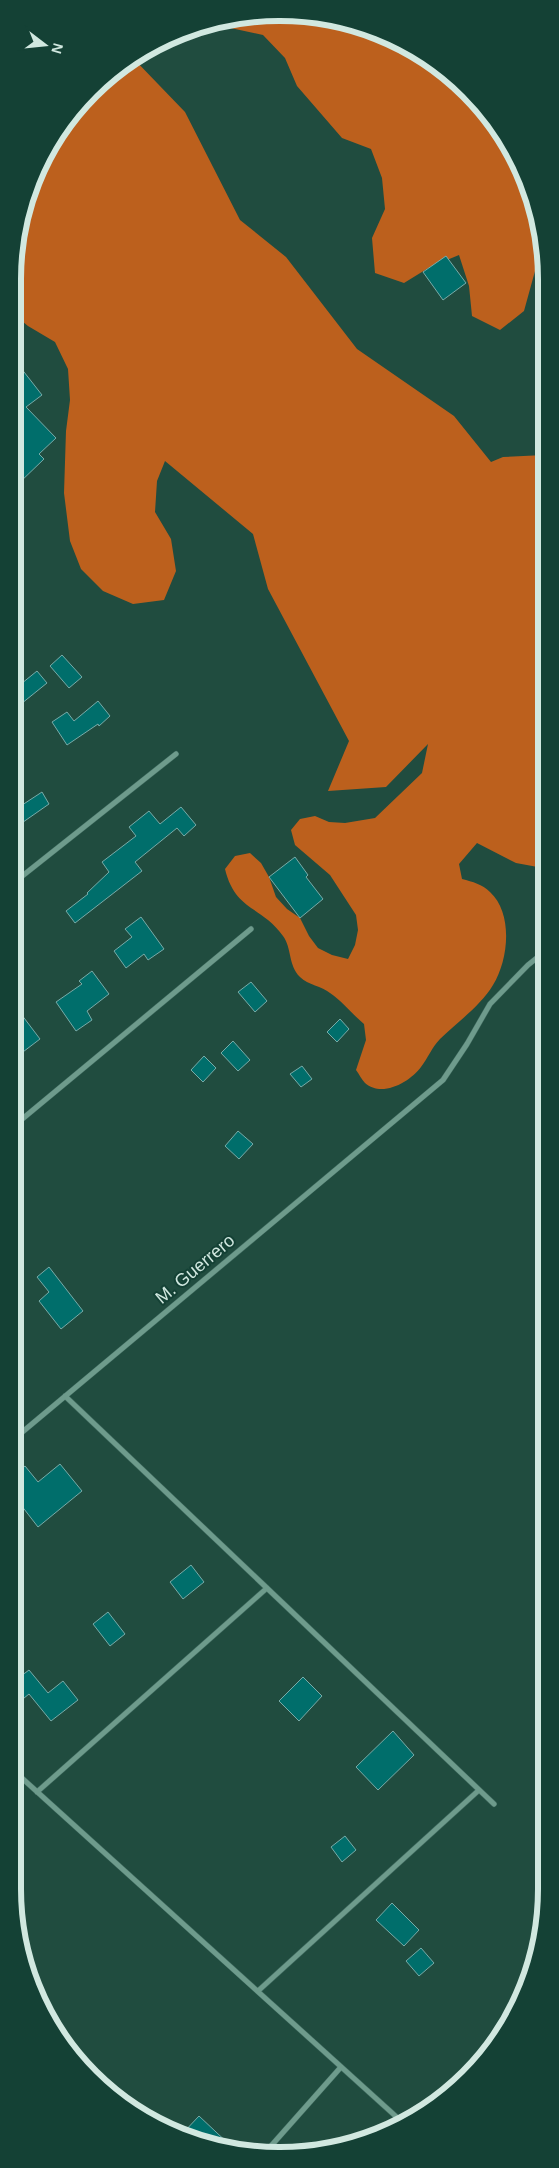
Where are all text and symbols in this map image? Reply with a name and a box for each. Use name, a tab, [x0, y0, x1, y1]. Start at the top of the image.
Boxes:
north arrow	[20, 20, 70, 70]
text: N	[48, 42, 67, 56]
street label: M. Guerrero	[151, 1230, 239, 1308]

